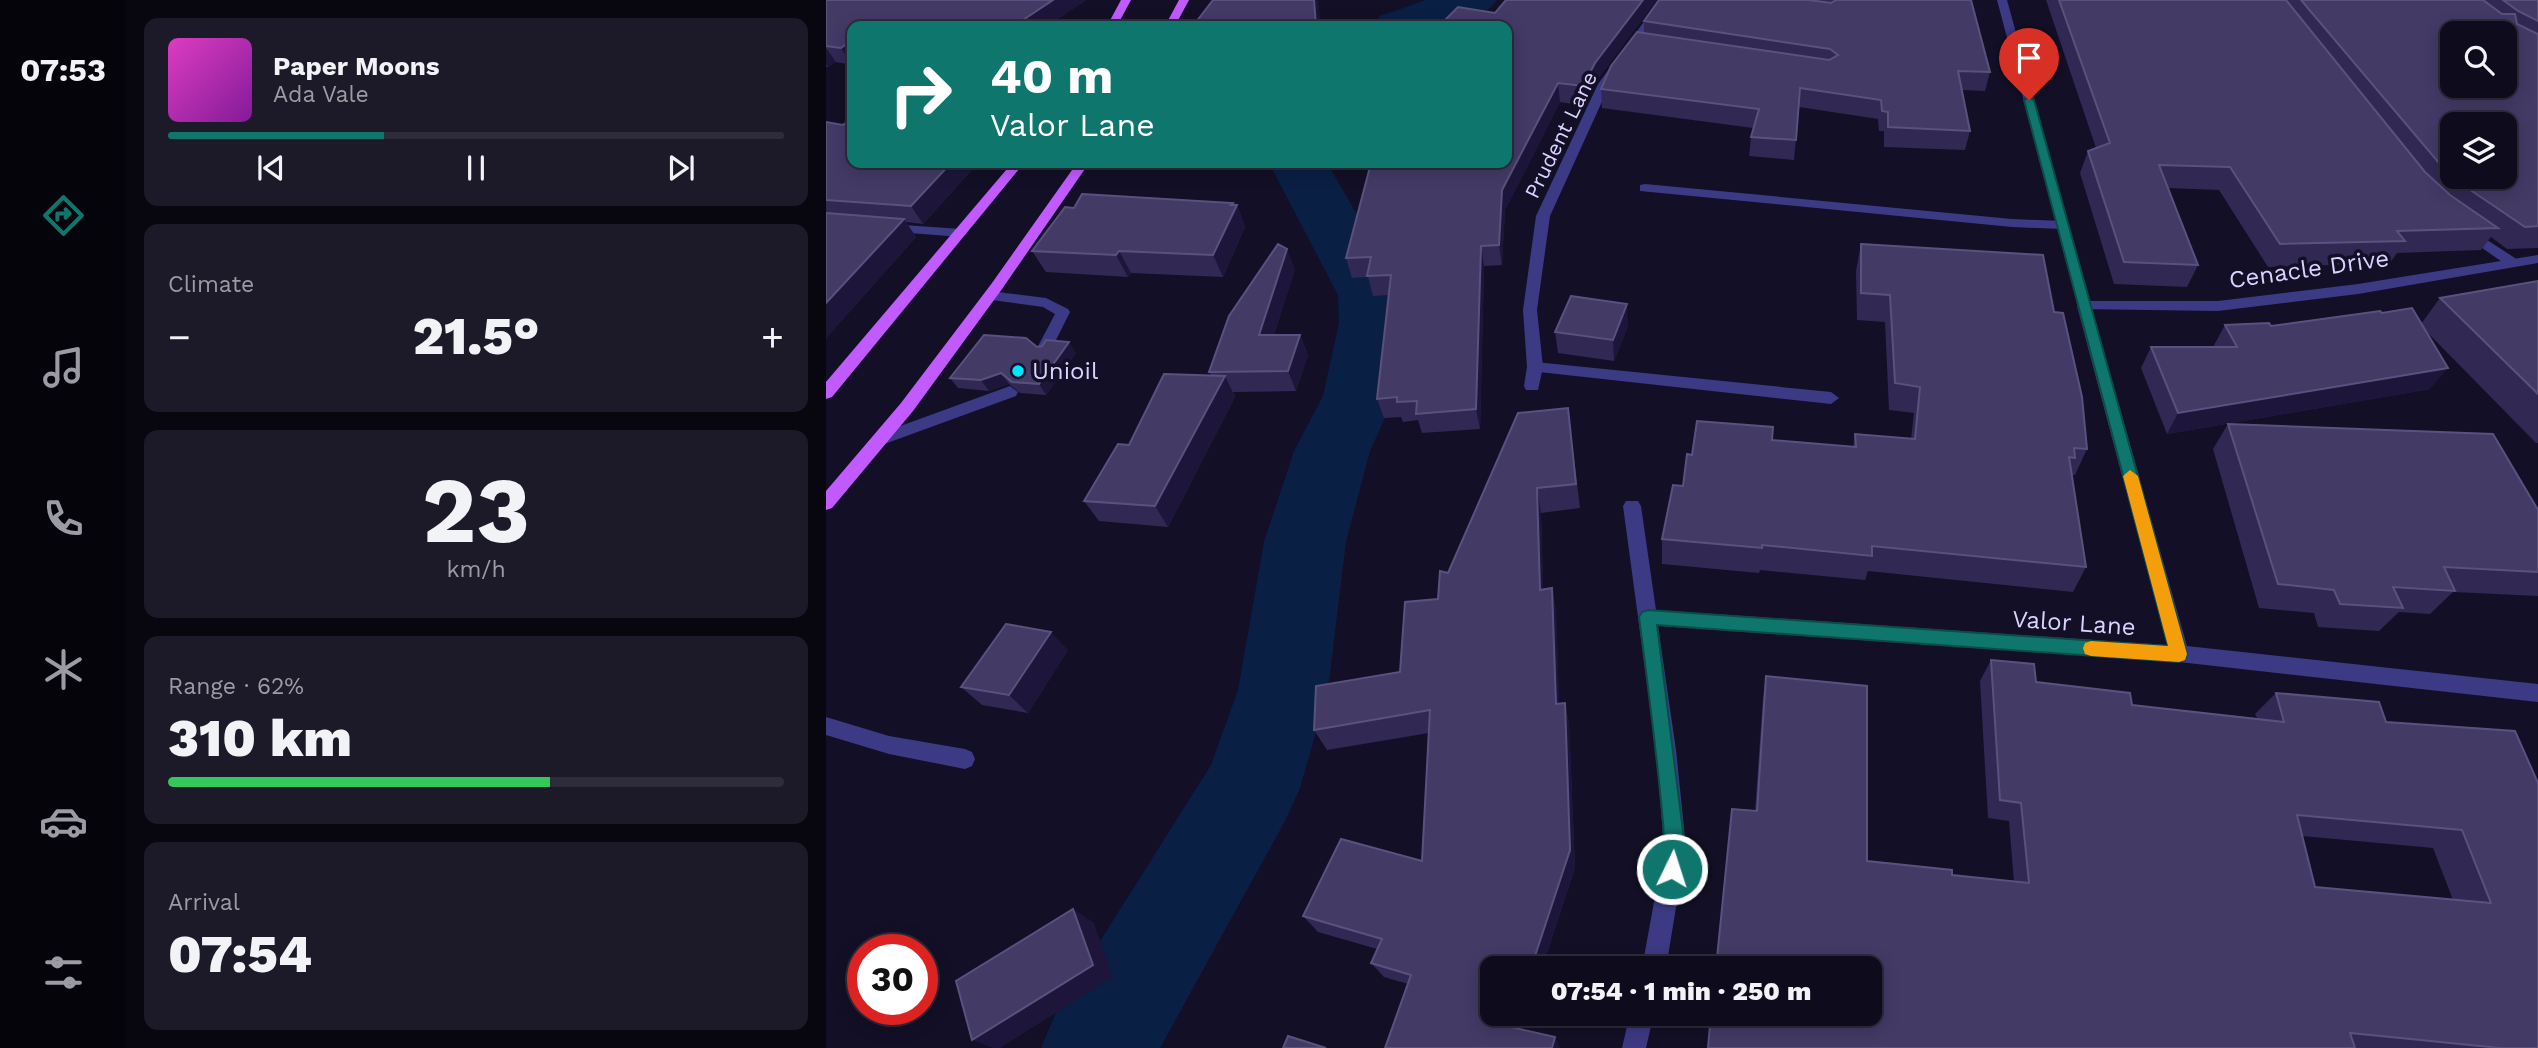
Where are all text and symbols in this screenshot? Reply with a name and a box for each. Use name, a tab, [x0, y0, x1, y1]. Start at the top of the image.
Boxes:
map controls	[2440, 21, 2517, 189]
button: search	[2440, 21, 2517, 98]
pin	[1999, 28, 2059, 100]
icon: arrive	[2010, 39, 2048, 77]
text: 40 m	[990, 47, 1113, 105]
icon: right	[875, 49, 966, 140]
text: 07:53	[20, 51, 106, 89]
text: Paper Moons	[273, 51, 440, 81]
street label: Prudent Lane	[1519, 67, 1602, 202]
text: Ada Vale	[273, 81, 369, 108]
text: Valor Lane	[990, 106, 1155, 144]
button: layers	[2440, 112, 2517, 189]
icon: previous	[252, 149, 290, 187]
icon: pause	[457, 149, 495, 187]
icon: next	[662, 149, 700, 187]
icon: directions	[39, 191, 88, 240]
street label: Cenacle Drive	[2227, 244, 2391, 294]
text: Climate	[168, 271, 254, 298]
text: 21.5°	[413, 306, 539, 367]
text: −	[168, 315, 191, 359]
text: +	[761, 315, 784, 359]
icon: music	[39, 343, 88, 392]
place label: Unioil	[1032, 357, 1099, 385]
marker: Unioil	[1010, 363, 1026, 379]
text: 23	[422, 457, 530, 564]
icon: phone	[39, 494, 88, 543]
text: km/h	[446, 556, 506, 583]
street label: Valor Lane	[2011, 605, 2137, 641]
icon: climate	[39, 645, 88, 694]
text: Range · 62%	[168, 673, 304, 700]
text: 310 km	[168, 708, 352, 769]
icon: car	[39, 797, 88, 846]
position arrow	[1635, 832, 1709, 906]
text: Arrival	[168, 889, 240, 916]
text: 07:54	[168, 924, 312, 985]
speed limit sign: 30	[847, 934, 938, 1025]
icon: filters	[39, 948, 88, 997]
text: 07:54 · 1 min · 250 m	[1551, 976, 1811, 1006]

